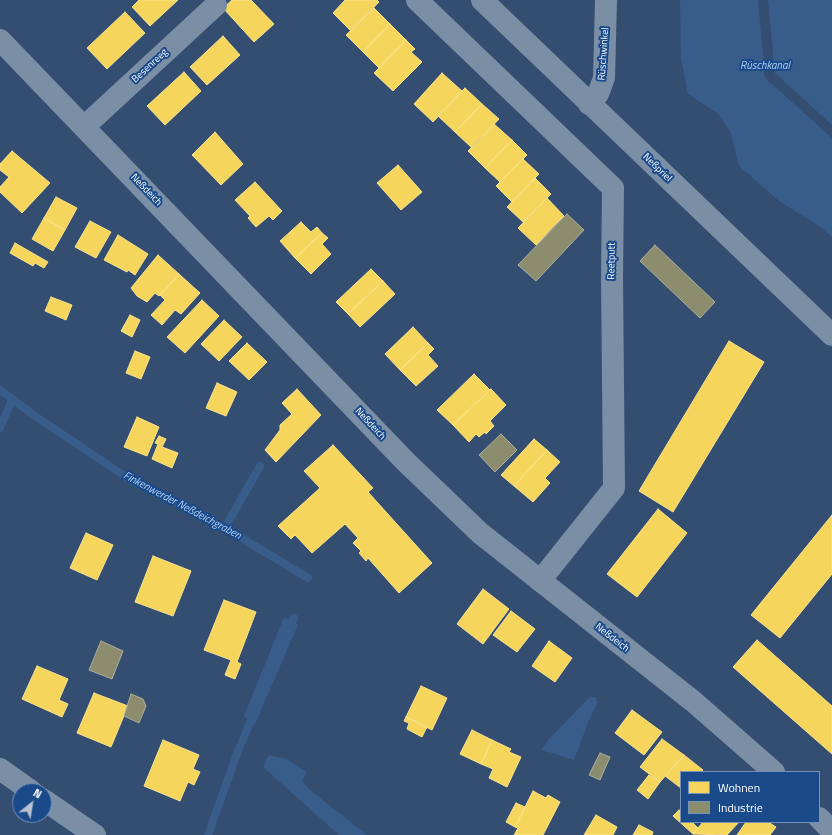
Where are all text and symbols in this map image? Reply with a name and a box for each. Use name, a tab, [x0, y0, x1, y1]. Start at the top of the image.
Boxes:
street label: Rüschwinkel	[596, 27, 612, 81]
street label: Besenreeg	[129, 46, 171, 86]
water label: Rüschkanal	[740, 59, 790, 73]
street label: Neßpriel	[640, 151, 674, 185]
street label: Neßdeich	[128, 172, 164, 208]
street label: Reetputt	[606, 242, 618, 280]
street label: Neßdeich	[352, 405, 388, 443]
water label: Finkenwerder Neßdeichgraben	[121, 469, 243, 543]
street label: Neßdeich	[593, 621, 631, 655]
legend	[680, 771, 820, 823]
text: Wohnen	[718, 778, 760, 797]
north arrow	[12, 783, 52, 823]
text: N	[30, 785, 45, 802]
text: Industrie	[718, 798, 763, 817]

